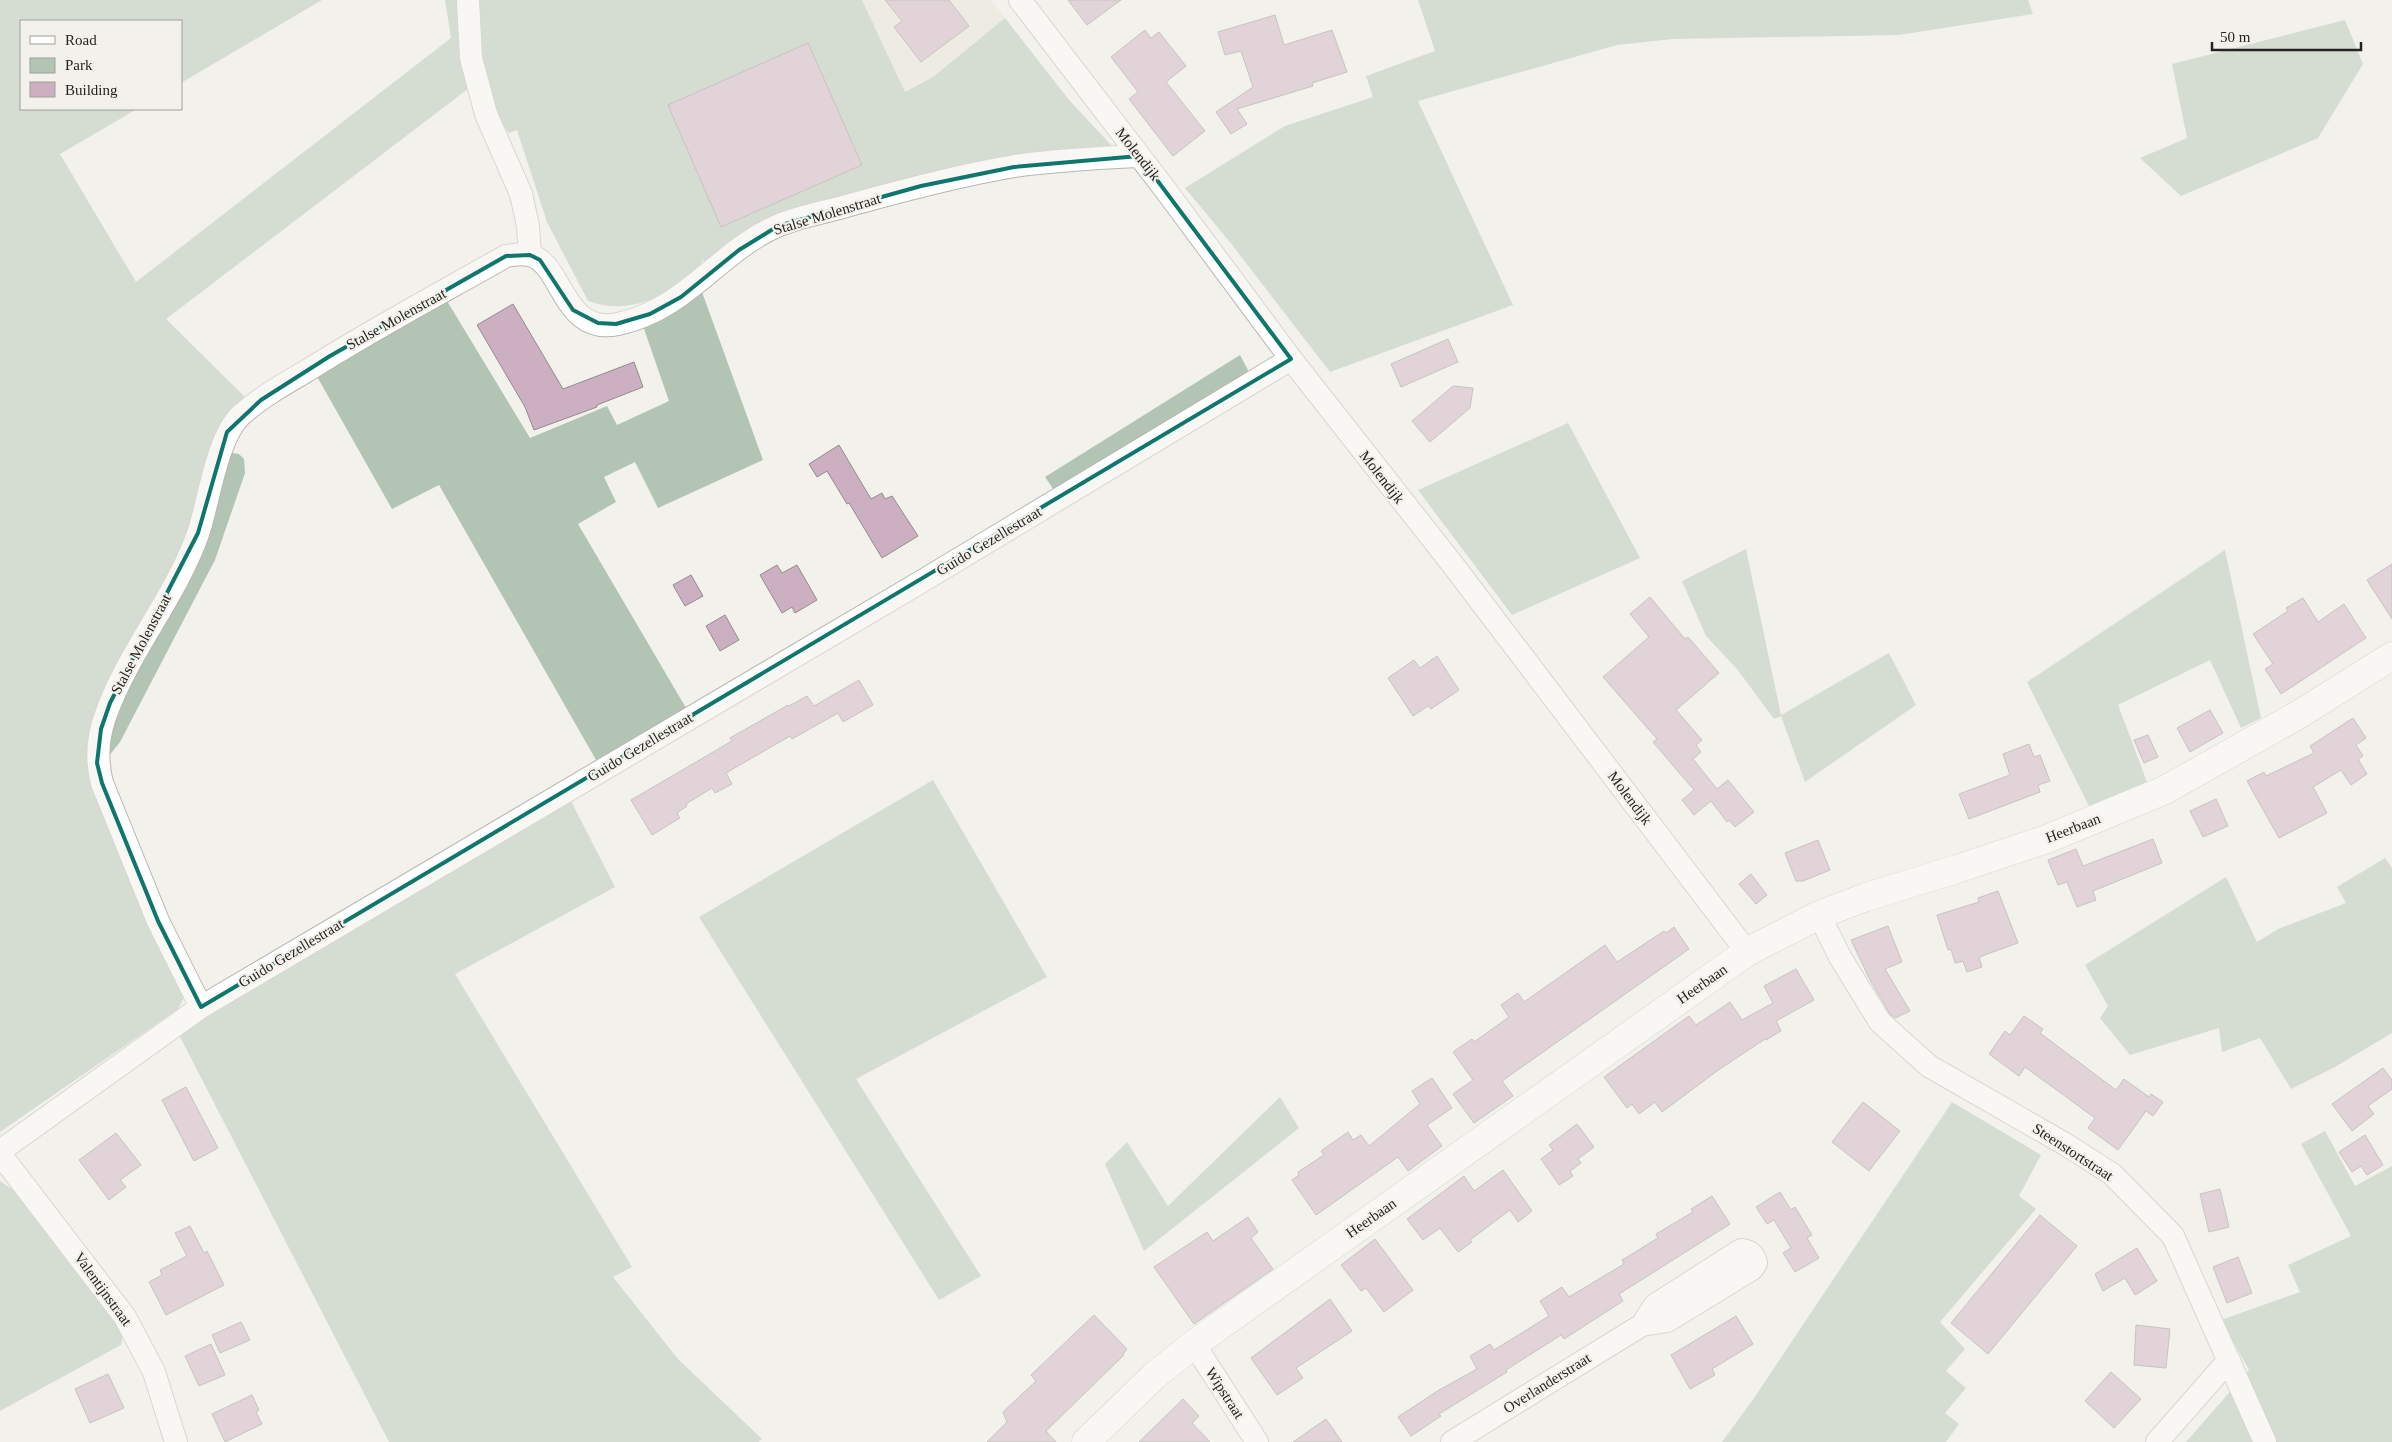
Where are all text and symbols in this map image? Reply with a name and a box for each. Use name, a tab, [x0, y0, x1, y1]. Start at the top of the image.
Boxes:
legend	[20, 20, 182, 110]
scale bar	[2212, 20, 2361, 52]
text: 50 m	[2220, 29, 2251, 45]
text: Road	[65, 32, 97, 48]
text: Park	[65, 57, 93, 73]
text: Building	[65, 82, 118, 98]
street label: Molendijk	[1112, 124, 1164, 184]
street label: Stalse Molenstraat	[771, 190, 883, 238]
street label: Stalse Molenstraat	[343, 285, 449, 353]
street label: Molendijk	[1356, 447, 1408, 507]
street label: Guido Gezellestraat	[934, 503, 1045, 579]
street label: Stalse Molenstraat	[108, 590, 175, 697]
street label: Guido Gezellestraat	[585, 709, 696, 785]
street label: Molendijk	[1605, 768, 1655, 828]
street label: Heerbaan	[2043, 810, 2103, 846]
street label: Guido Gezellestraat	[236, 915, 347, 991]
street label: Heerbaan	[1674, 961, 1731, 1007]
street label: Steenstortstraat	[2030, 1120, 2117, 1184]
street label: Heerbaan	[1343, 1195, 1400, 1241]
street label: Valentijnstraat	[71, 1249, 135, 1329]
street label: Overlanderstraat	[1500, 1349, 1594, 1416]
street label: Wipstraat	[1203, 1364, 1248, 1422]

